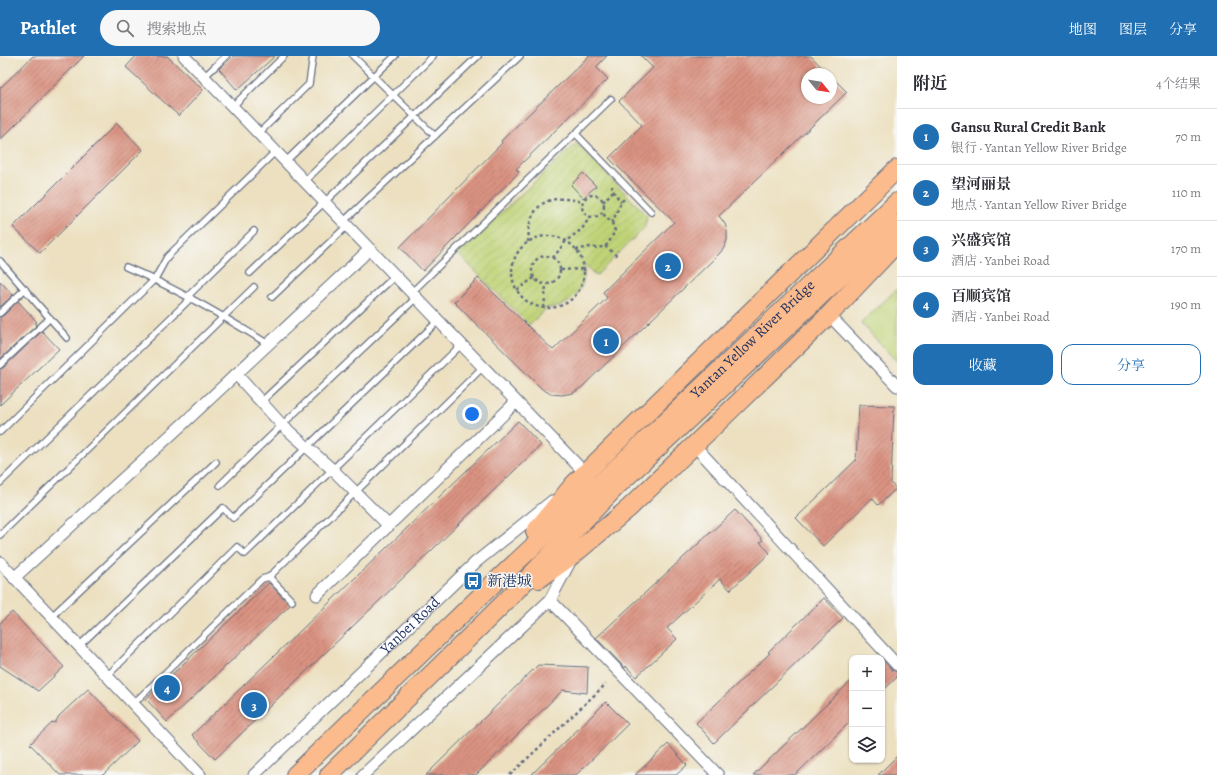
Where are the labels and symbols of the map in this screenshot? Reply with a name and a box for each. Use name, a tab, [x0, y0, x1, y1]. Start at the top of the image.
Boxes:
north arrow	[801, 68, 837, 104]
pin: 2	[655, 251, 681, 281]
street label: Yantan Yellow River Bridge	[685, 275, 819, 403]
pin: 1	[593, 326, 619, 356]
your location	[462, 404, 482, 424]
bus stop icon: 新港城	[462, 570, 484, 592]
place label: 新港城	[487, 571, 532, 591]
street label: Yanbei Road	[375, 592, 445, 659]
pin: 4	[154, 673, 180, 703]
pin: 3	[241, 690, 267, 720]

